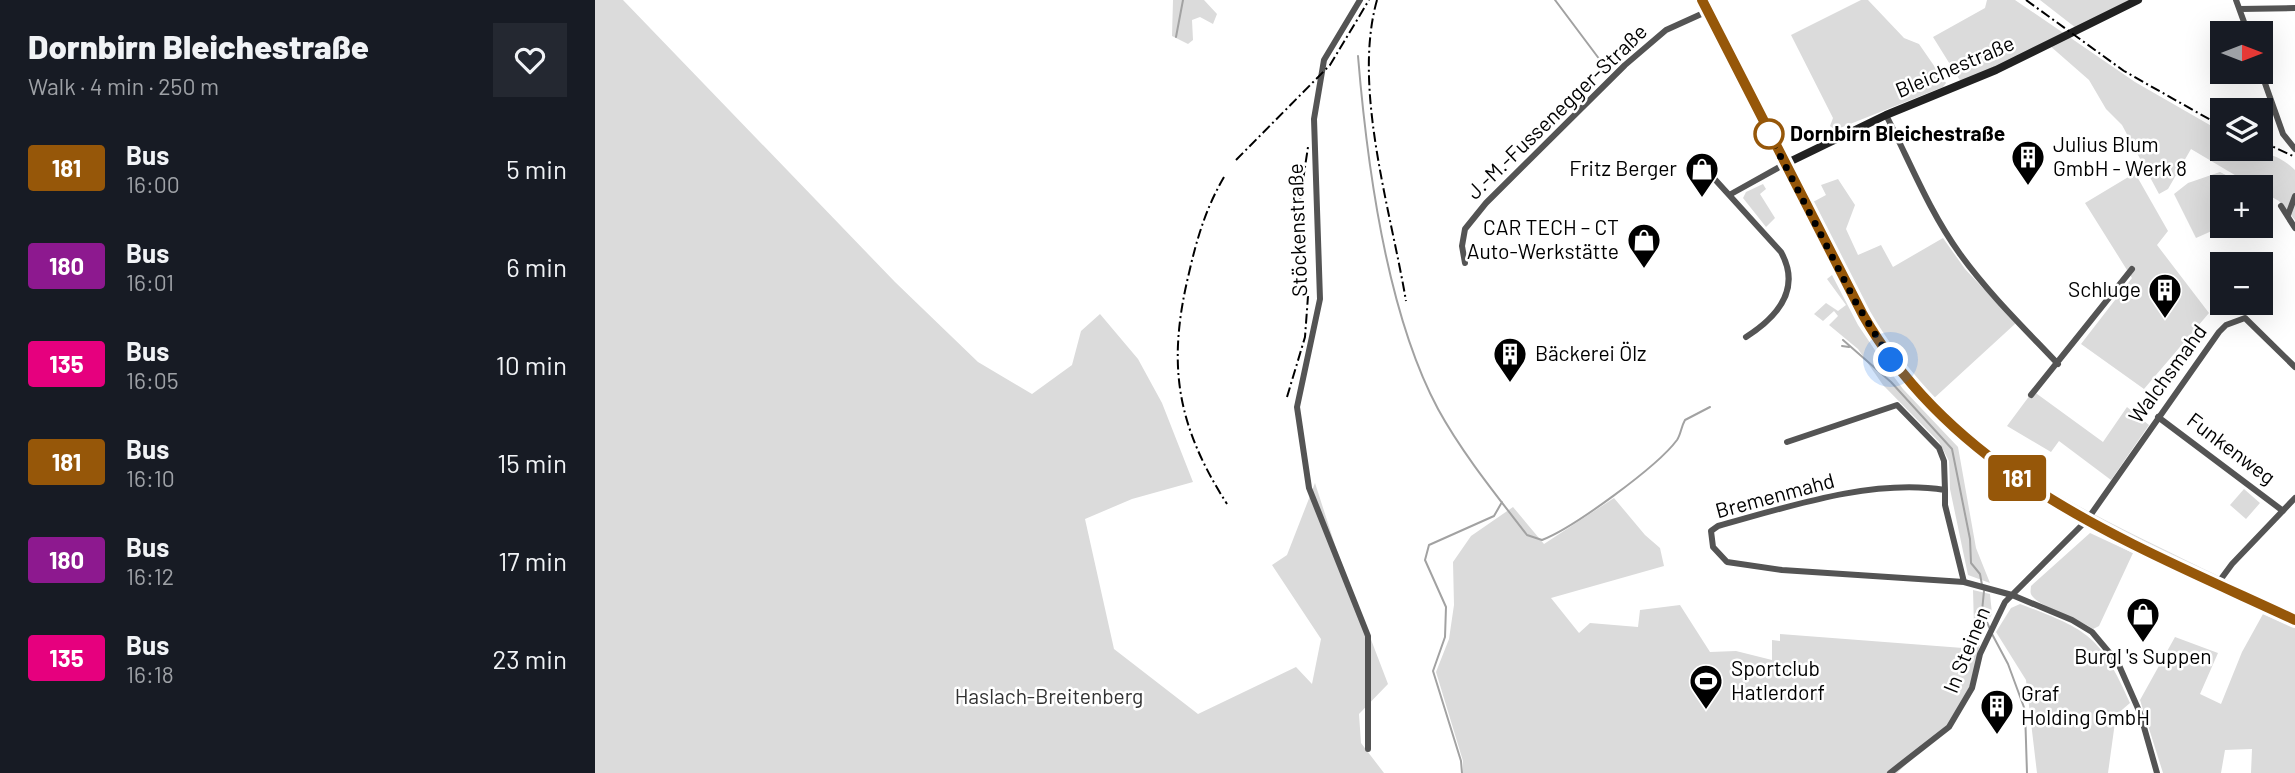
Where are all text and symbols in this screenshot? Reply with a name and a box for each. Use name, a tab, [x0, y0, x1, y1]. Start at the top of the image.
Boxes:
street label: J.-M.-Fussenegger-Straße	[1461, 18, 1651, 204]
north arrow	[2210, 21, 2273, 84]
map controls	[2210, 21, 2273, 315]
button: heart	[493, 23, 567, 97]
text: Dornbirn Bleichestraße	[28, 26, 369, 66]
street label: Bleichestraße	[1891, 29, 2018, 102]
text: Walk · 4 min · 250 m	[28, 72, 219, 100]
button: layers	[2210, 98, 2273, 161]
marker: Dornbirn Bleichestraße	[1754, 119, 1784, 149]
place label: Dornbirn Bleichestraße	[1790, 120, 2005, 145]
place label: Julius Blum GmbH - Werk 8	[2053, 131, 2187, 180]
building icon: Julius Blum GmbH - Werk 8	[2009, 138, 2047, 187]
text: Bus	[126, 139, 169, 170]
shop icon: Fritz Berger	[1683, 150, 1721, 199]
text: 181	[52, 153, 81, 182]
text: 5 min	[506, 153, 567, 184]
place label: Fritz Berger	[1569, 155, 1677, 180]
street label: Stöckenstraße	[1282, 163, 1311, 297]
text: 16:00	[126, 170, 180, 198]
button: +	[2210, 175, 2273, 238]
place label: CAR TECH – CT Auto-Werkstätte	[1467, 214, 1619, 263]
shop icon: CAR TECH – CT Auto-Werkstätte	[1625, 221, 1663, 270]
text: Bus	[126, 237, 169, 268]
text: 180	[49, 251, 84, 280]
text: 6 min	[506, 251, 567, 282]
button: −	[2210, 252, 2273, 315]
text: 16:01	[126, 268, 174, 296]
building icon: Schluge	[2146, 271, 2184, 320]
place label: Schluge	[2068, 276, 2141, 301]
street label: Walchsmahd	[2123, 319, 2211, 427]
text: Bus	[126, 335, 169, 366]
building icon: Bäckerei Ölz	[1491, 335, 1529, 384]
place label: Bäckerei Ölz	[1535, 340, 1646, 365]
your location	[1873, 342, 1908, 377]
text: 135	[49, 349, 84, 378]
text: 10 min	[496, 349, 567, 380]
text: 16:05	[126, 366, 179, 394]
street label: Funkenweg	[2183, 407, 2281, 489]
text: Bus	[126, 433, 169, 464]
text: 181	[52, 447, 81, 476]
text: 15 min	[497, 447, 567, 478]
line badge: 181	[1977, 455, 2057, 501]
text: 181	[2002, 463, 2032, 492]
text: 16:10	[126, 464, 175, 492]
street label: Bremenmahd	[1712, 467, 1837, 522]
text: Bus	[126, 531, 169, 562]
text: 180	[49, 545, 84, 574]
text: 17 min	[498, 545, 567, 576]
text: 16:12	[126, 562, 174, 590]
shop icon: Burgl 's Suppen	[2124, 595, 2162, 644]
street label: In Steinen	[1937, 603, 1994, 696]
text: Bus	[126, 629, 169, 660]
text: 135	[49, 643, 84, 672]
text: 23 min	[492, 643, 567, 674]
place label: Burgl 's Suppen	[2074, 643, 2212, 668]
place label: Sportclub Hatlerdorf	[1731, 655, 1825, 704]
text: 16:18	[126, 660, 174, 688]
sports icon: Sportclub Hatlerdorf	[1687, 662, 1725, 711]
place label: Graf Holding GmbH	[2021, 680, 2150, 729]
park label: Haslach-Breitenberg	[955, 683, 1143, 708]
building icon: Graf Holding GmbH	[1978, 687, 2016, 736]

